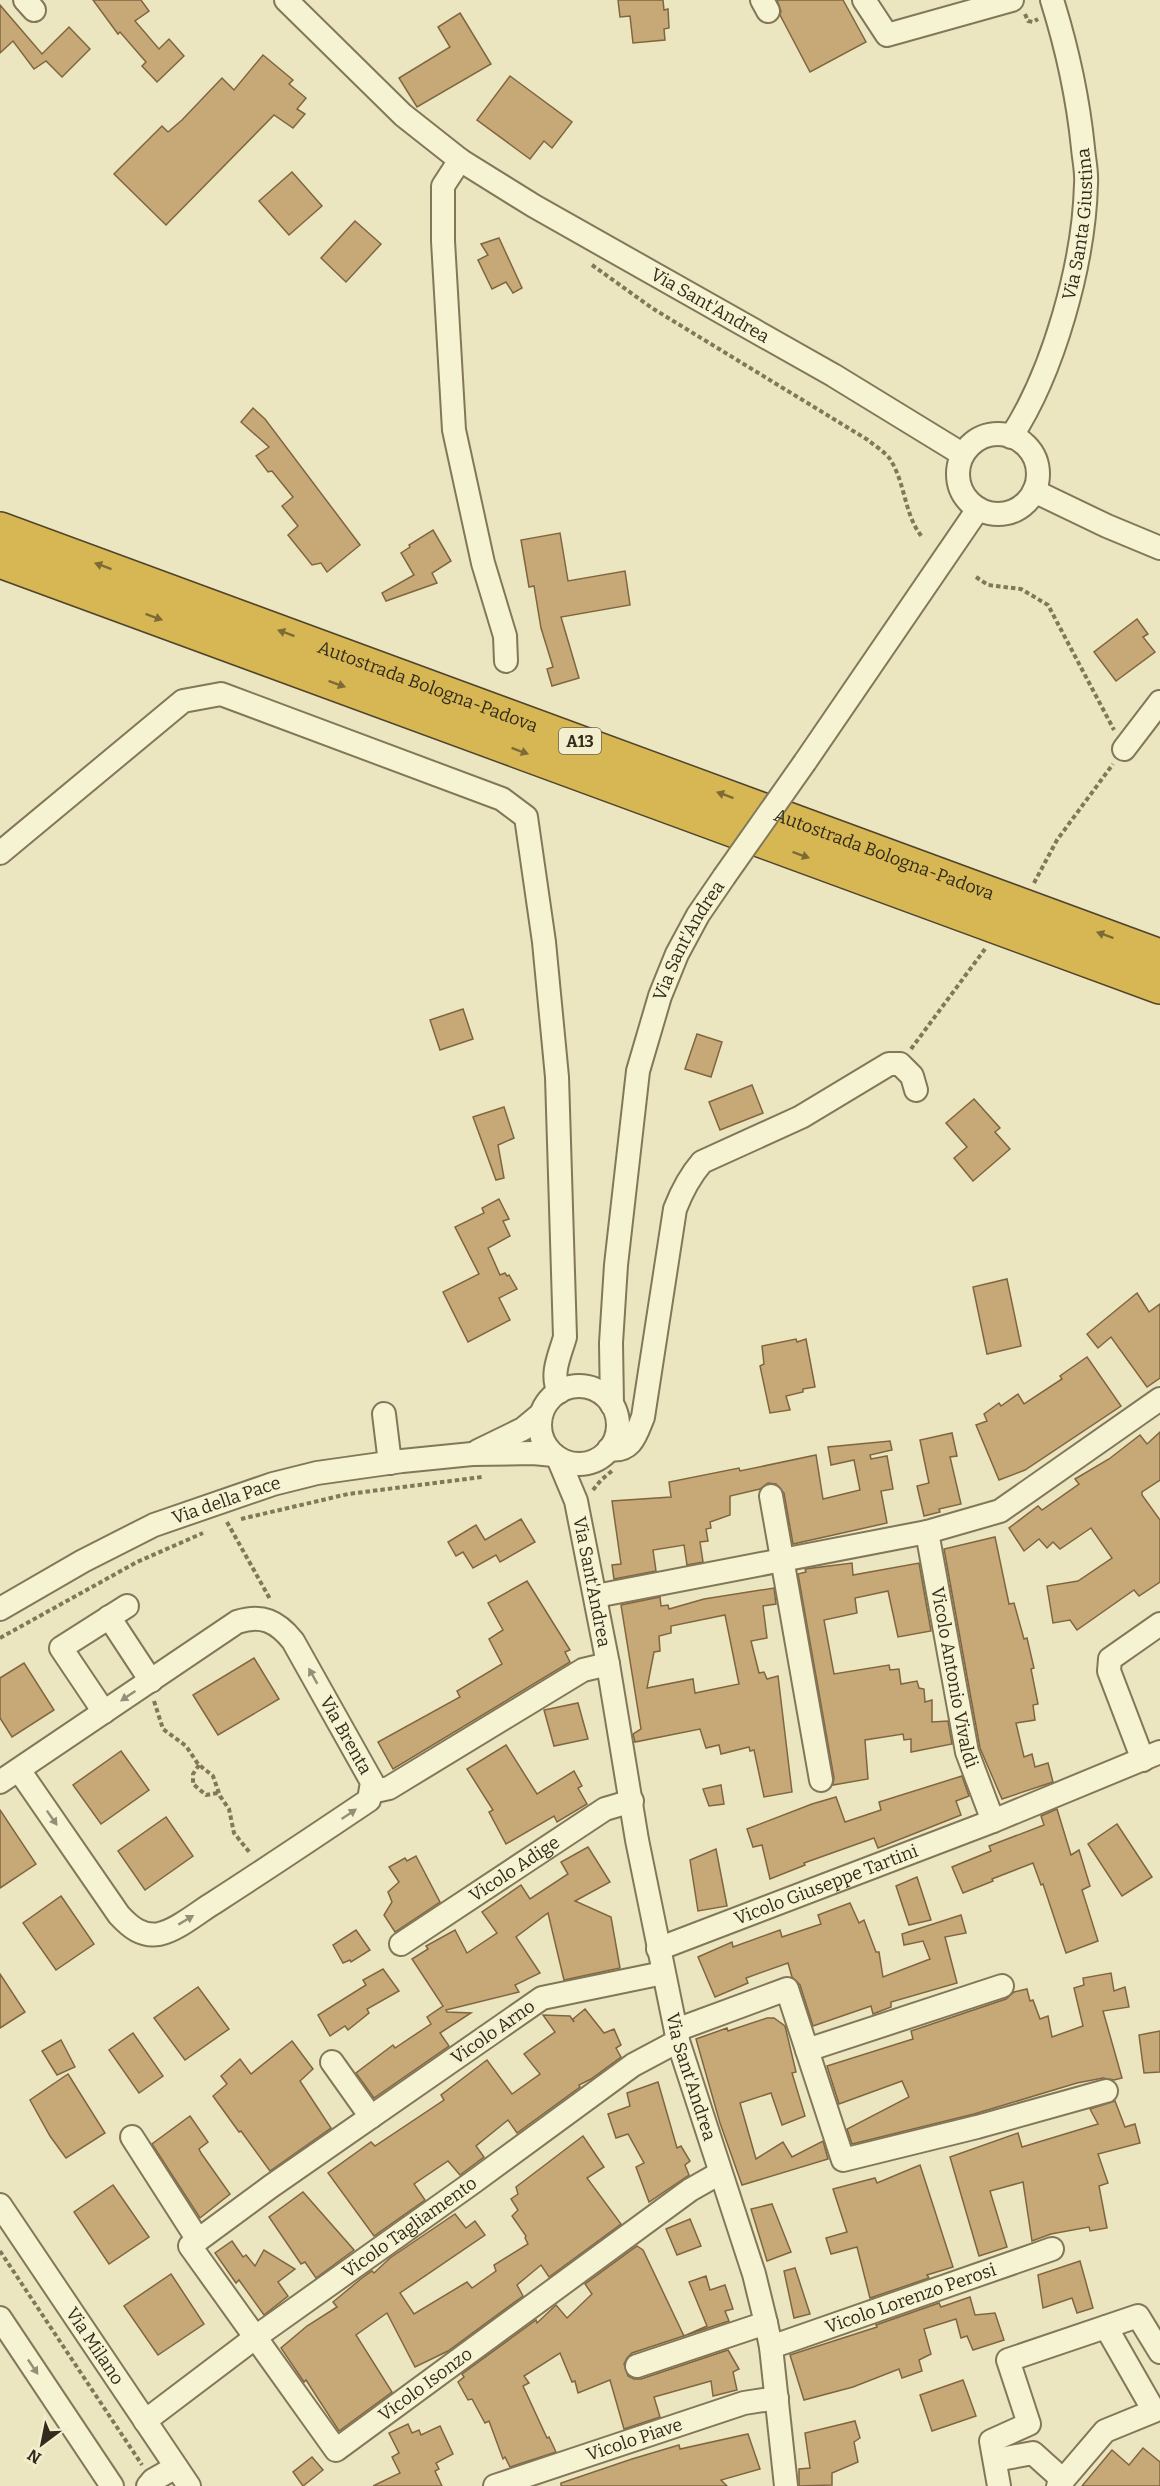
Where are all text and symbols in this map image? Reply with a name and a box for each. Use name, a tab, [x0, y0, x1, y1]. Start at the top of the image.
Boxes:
street label: Via Santa Giustina	[1058, 147, 1097, 302]
street label: Via Sant'Andrea	[647, 263, 773, 348]
one-way arrow	[94, 561, 112, 571]
one-way arrow	[145, 612, 163, 622]
one-way arrow	[277, 628, 295, 637]
street label: Autostrada Bologna-Padova	[315, 636, 541, 737]
one-way arrow	[328, 679, 346, 689]
road number: A13	[559, 728, 601, 754]
one-way arrow	[511, 746, 529, 756]
one-way arrow	[716, 789, 734, 799]
street label: Autostrada Bologna-Padova	[771, 804, 997, 905]
one-way arrow	[792, 850, 810, 860]
street label: Via Sant'Andrea	[648, 876, 729, 1004]
one-way arrow	[1096, 930, 1114, 940]
street label: Via della Pace	[169, 1472, 283, 1529]
street label: Via Sant'Andrea	[568, 1515, 615, 1649]
street label: Vicolo Antonio Vivaldi	[926, 1585, 983, 1771]
one-way arrow	[308, 1667, 318, 1684]
one-way arrow	[120, 1690, 136, 1701]
street label: Via Brenta	[315, 1692, 377, 1778]
one-way arrow	[341, 1808, 357, 1819]
one-way arrow	[46, 1810, 57, 1826]
street label: Vicolo Adige	[465, 1831, 564, 1907]
street label: Vicolo Giuseppe Tartini	[731, 1840, 921, 1930]
one-way arrow	[178, 1915, 194, 1926]
street label: Vicolo Arno	[447, 1995, 539, 2069]
street label: Via Sant'Andrea	[662, 2011, 721, 2144]
street label: Vicolo Tagliamento	[338, 2172, 481, 2283]
street label: Vicolo Lorenzo Perosi	[823, 2258, 999, 2338]
street label: Via Milano	[61, 2303, 129, 2389]
street label: Vicolo Isonzo	[374, 2343, 477, 2426]
one-way arrow	[27, 2359, 38, 2375]
street label: Vicolo Piave	[584, 2413, 685, 2466]
north arrow	[12, 2414, 72, 2474]
text: N	[24, 2445, 45, 2468]

